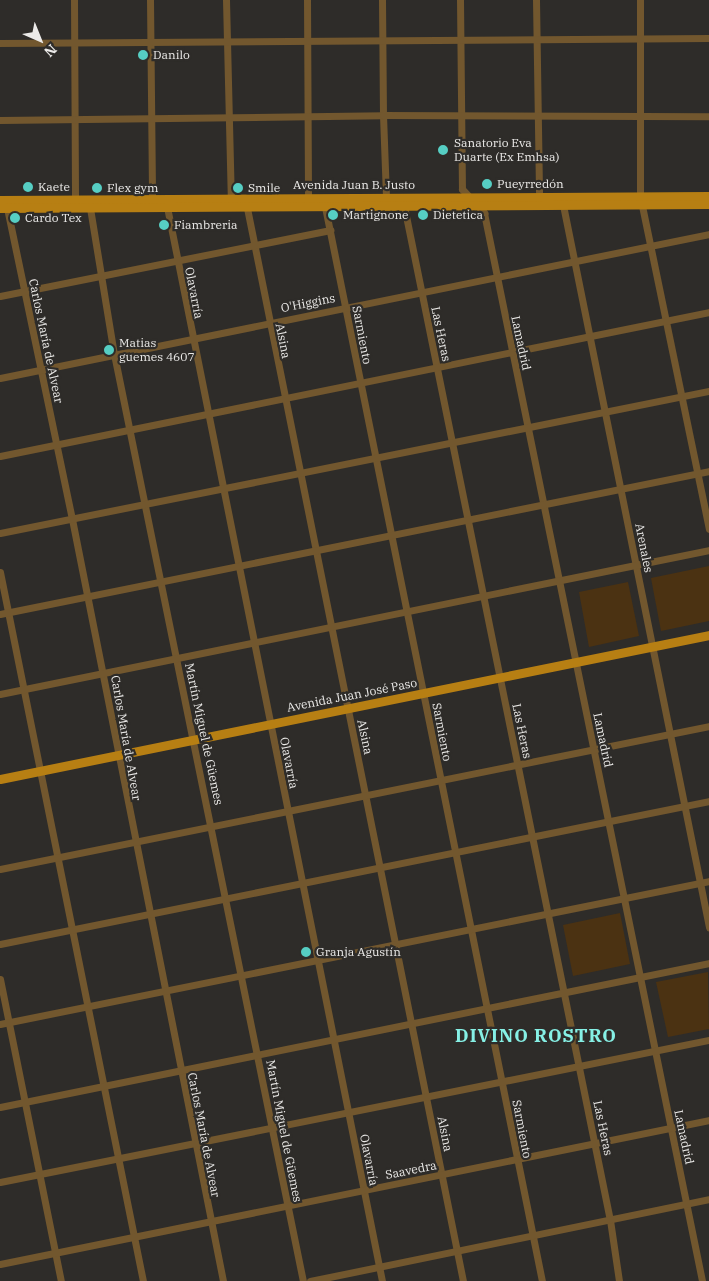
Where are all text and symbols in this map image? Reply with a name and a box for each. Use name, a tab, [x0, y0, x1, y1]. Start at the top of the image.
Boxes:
north arrow	[15, 15, 65, 65]
text: N	[40, 40, 61, 61]
place label: Danilo	[153, 48, 190, 62]
marker: Danilo	[137, 49, 149, 61]
place label: Sanatorio Eva Duarte (Ex Emhsa)	[454, 136, 559, 164]
marker: Sanatorio Eva Duarte (Ex Emhsa)	[436, 143, 450, 157]
place label: Pueyrredón	[497, 177, 564, 191]
street label: Avenida Juan B. Justo	[293, 178, 415, 192]
marker: Pueyrredón	[481, 178, 493, 190]
place label: Kaete	[38, 180, 70, 194]
marker: Kaete	[22, 181, 34, 193]
place label: Flex gym	[107, 181, 158, 195]
place label: Smile	[248, 181, 280, 195]
marker: Flex gym	[91, 182, 103, 194]
marker: Smile	[232, 182, 244, 194]
place label: Martignone	[343, 208, 409, 222]
place label: Dietetica	[433, 208, 483, 222]
marker: Martignone	[327, 209, 339, 221]
marker: Dietetica	[417, 209, 429, 221]
place label: Cardo Tex	[25, 211, 82, 225]
marker: Cardo Tex	[9, 212, 21, 224]
place label: Fiambreria	[174, 218, 238, 232]
marker: Fiambreria	[158, 219, 170, 231]
street label: Olavarría	[182, 266, 206, 320]
street label: Carlos María de Alvear	[26, 277, 66, 405]
street label: O'Higgins	[280, 291, 336, 315]
street label: Sarmiento	[349, 305, 375, 365]
street label: Las Heras	[428, 305, 454, 363]
street label: Lamadrid	[508, 314, 534, 372]
street label: Alsina	[273, 322, 293, 360]
place label: Matias guemes 4607	[119, 336, 195, 364]
marker: Matias guemes 4607	[103, 344, 115, 356]
street label: Arenales	[632, 522, 656, 574]
street label: Martín Miguel de Güemes	[182, 662, 226, 806]
street label: Carlos María de Alvear	[108, 674, 144, 802]
street label: Avenida Juan José Paso	[286, 675, 418, 715]
street label: Sarmiento	[429, 702, 455, 762]
street label: Las Heras	[509, 702, 535, 760]
street label: Lamadrid	[590, 711, 616, 769]
street label: Alsina	[354, 718, 376, 756]
street label: Olavarría	[277, 736, 301, 790]
place label: Granja Agustín	[316, 945, 401, 959]
marker: Granja Agustín	[300, 946, 312, 958]
district label: DIVINO ROSTRO	[453, 1025, 619, 1047]
street label: Martín Miguel de Güemes	[263, 1059, 305, 1203]
street label: Carlos María de Alvear	[185, 1071, 223, 1199]
street label: Sarmiento	[509, 1099, 535, 1159]
street label: Las Heras	[590, 1099, 616, 1157]
street label: Lamadrid	[671, 1108, 697, 1166]
street label: Alsina	[435, 1115, 455, 1153]
street label: Olavarría	[357, 1133, 381, 1187]
street label: Saavedra	[384, 1158, 438, 1182]

